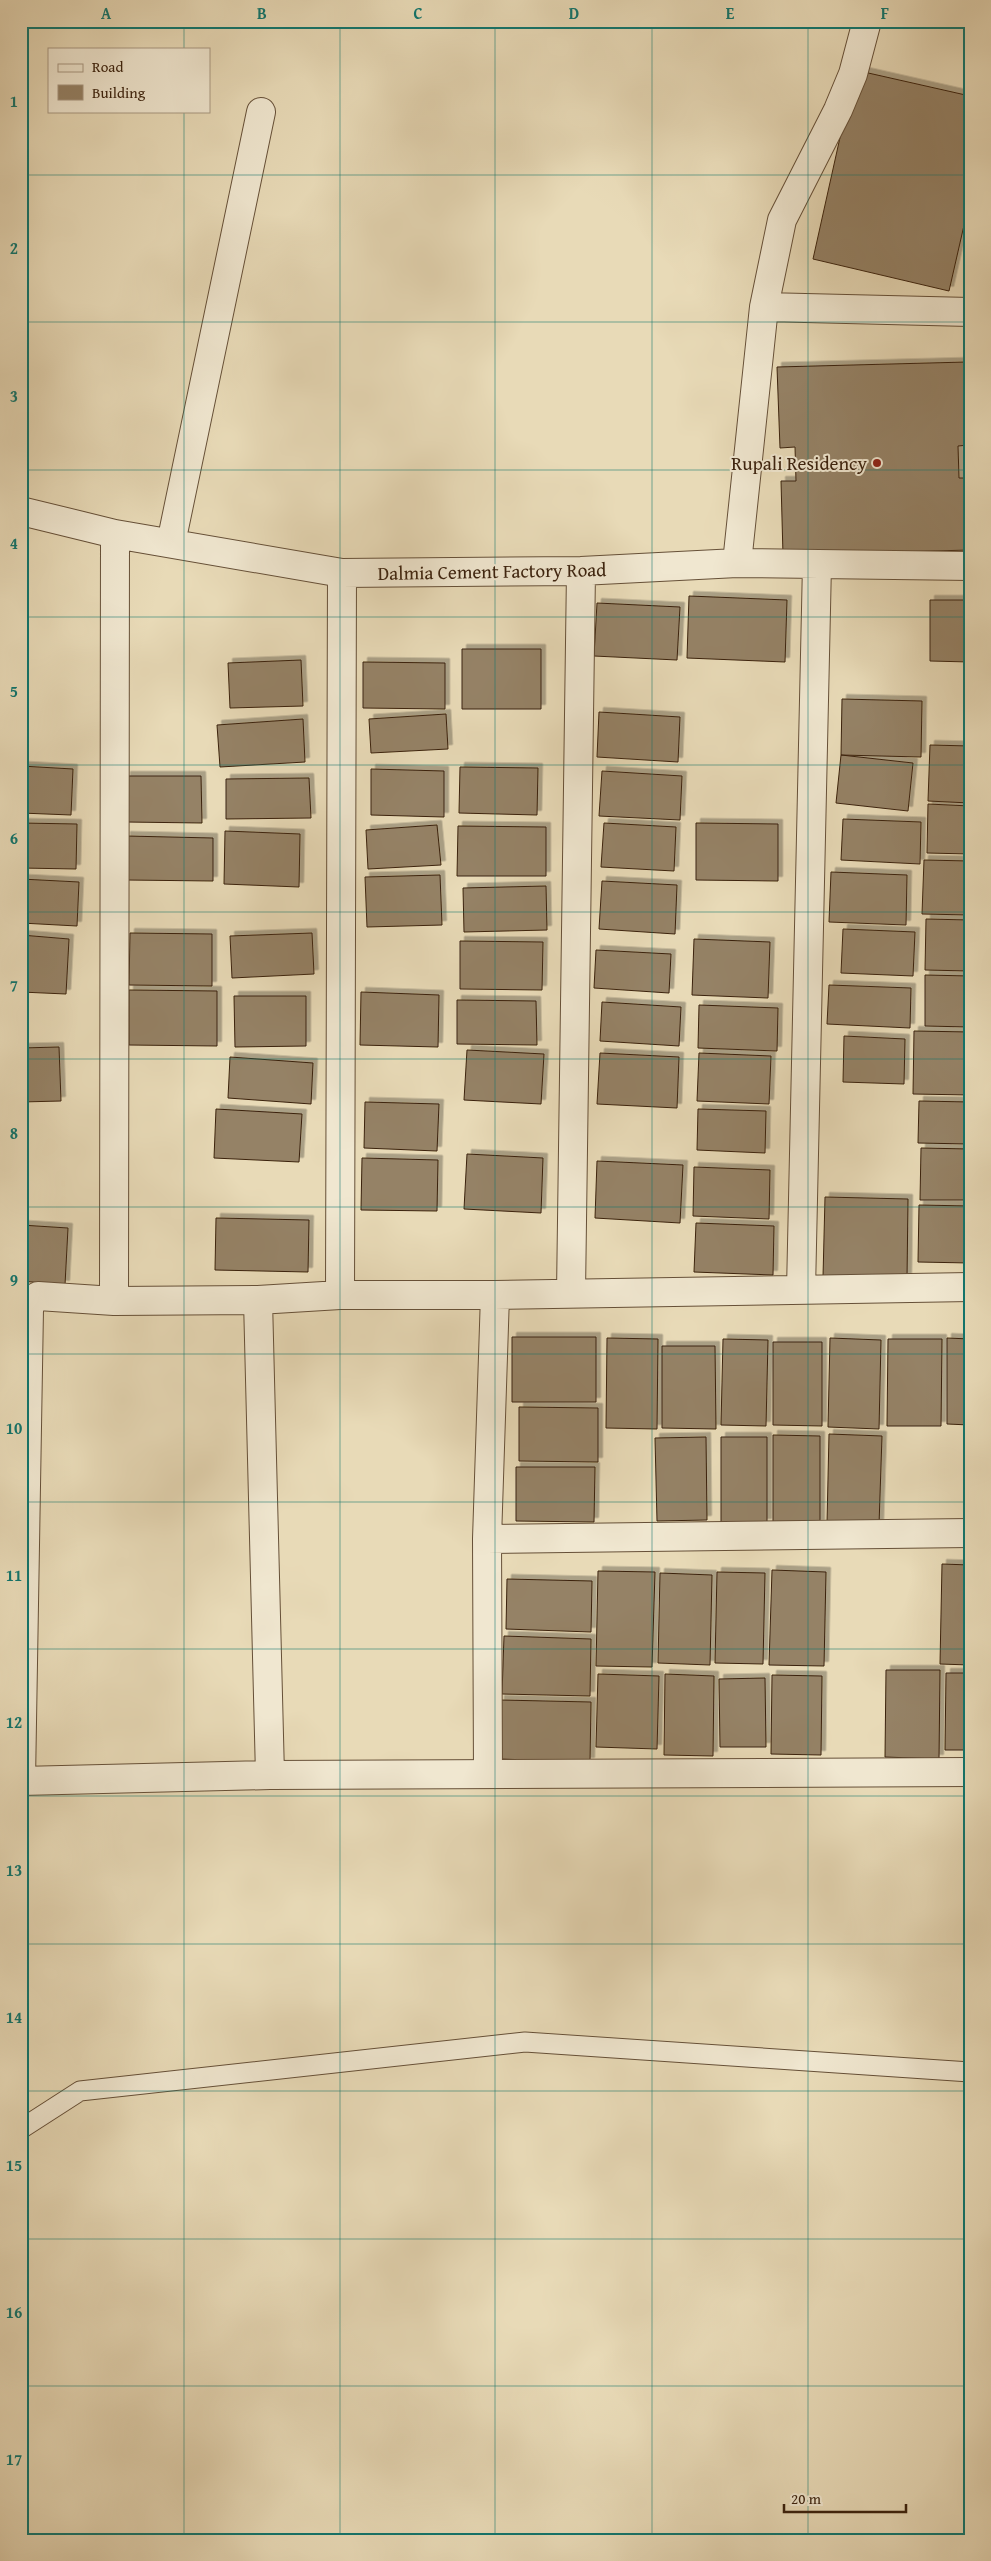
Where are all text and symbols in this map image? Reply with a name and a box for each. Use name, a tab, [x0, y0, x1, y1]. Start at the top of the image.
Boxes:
text: A	[101, 1, 112, 25]
text: B	[257, 1, 267, 25]
text: C	[413, 1, 423, 25]
text: D	[569, 1, 579, 25]
text: E	[726, 1, 735, 25]
text: F	[881, 1, 889, 25]
legend	[48, 48, 210, 112]
text: Road	[92, 56, 123, 77]
text: Building	[92, 82, 146, 103]
text: 1	[10, 89, 18, 113]
text: 2	[10, 236, 18, 260]
text: 3	[10, 384, 18, 408]
place label: Rupali Residency	[731, 449, 868, 477]
marker: Rupali Residency	[871, 457, 883, 469]
text: 4	[10, 531, 18, 555]
street label: Dalmia Cement Factory Road	[377, 555, 607, 587]
text: 5	[10, 679, 18, 703]
text: 6	[10, 826, 18, 850]
text: 7	[10, 973, 18, 997]
text: 8	[10, 1121, 18, 1145]
text: 9	[10, 1268, 18, 1292]
text: 10	[6, 1416, 22, 1440]
text: 11	[6, 1563, 22, 1587]
text: 12	[6, 1710, 22, 1734]
text: 13	[6, 1858, 22, 1882]
text: 14	[6, 2005, 22, 2029]
text: 15	[6, 2153, 22, 2177]
text: 16	[6, 2300, 22, 2324]
text: 17	[6, 2447, 22, 2471]
scale bar	[784, 2481, 906, 2513]
text: 20 m	[791, 2488, 822, 2509]

